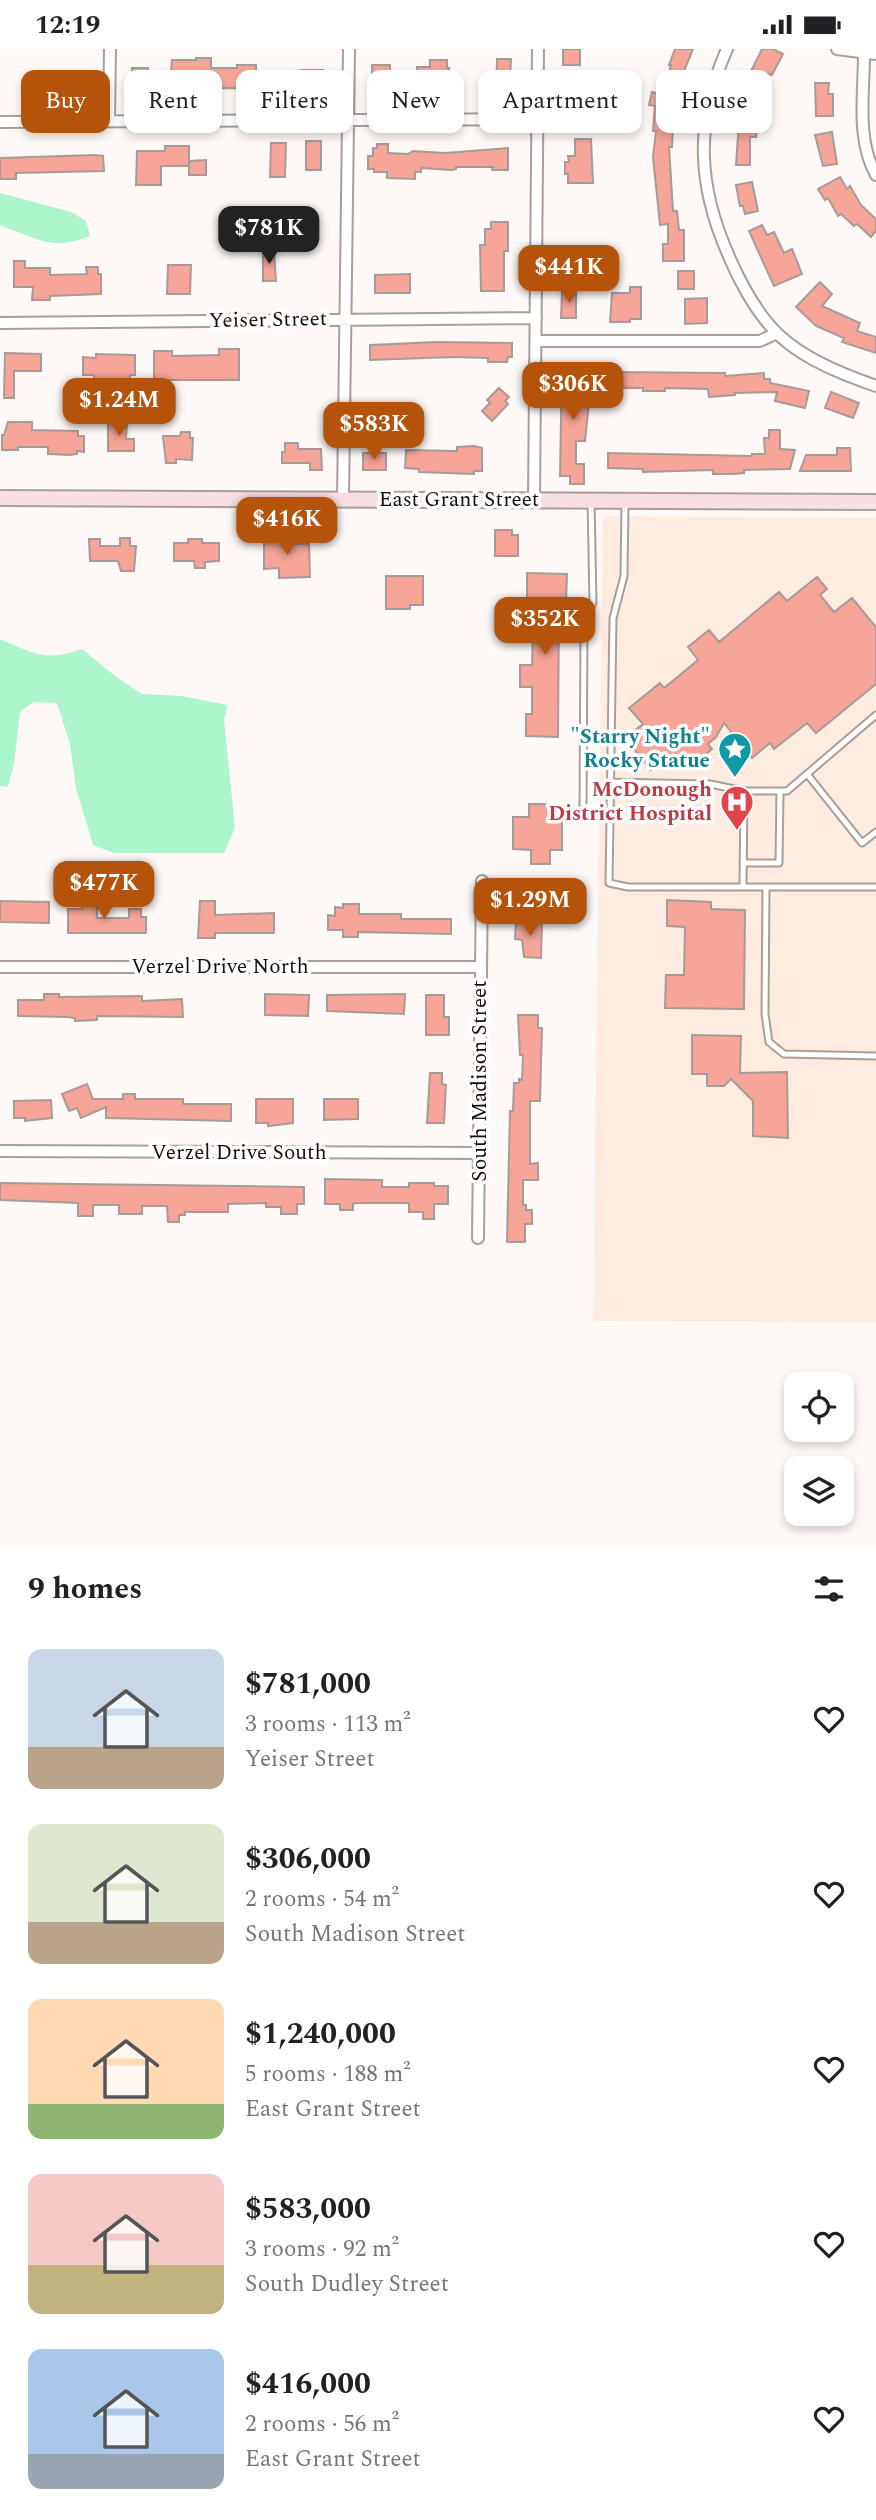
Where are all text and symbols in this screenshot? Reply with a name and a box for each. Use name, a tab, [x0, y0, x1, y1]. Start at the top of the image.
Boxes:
text: 12:19	[35, 5, 100, 45]
chip: Buy	[21, 70, 110, 133]
chip: Rent	[124, 70, 222, 133]
chip: Filters	[236, 70, 353, 133]
chip: New	[367, 70, 464, 133]
chip: Apartment	[478, 70, 642, 133]
chip: House	[656, 70, 772, 133]
pin: $781K	[220, 207, 318, 266]
text: $781K	[234, 211, 304, 246]
pin: $441K	[520, 245, 618, 305]
text: $441K	[534, 250, 604, 285]
street label: Yeiser Street	[209, 303, 327, 337]
pin: $306K	[524, 363, 622, 422]
text: $306K	[538, 367, 608, 402]
pin: $1.24M	[62, 379, 176, 438]
text: $1.24M	[79, 383, 159, 418]
pin: $583K	[325, 403, 423, 462]
text: $583K	[339, 407, 409, 442]
street label: East Grant Street	[379, 484, 539, 516]
pin: $416K	[238, 497, 336, 557]
text: $416K	[252, 502, 322, 537]
pin: $352K	[496, 597, 594, 657]
text: $352K	[510, 602, 580, 637]
place label: "Starry Night" Rocky Statue	[570, 721, 710, 777]
place icon: "Starry Night" Rocky Statue	[716, 730, 754, 779]
place label: McDonough District Hospital	[548, 774, 712, 830]
hospital icon: McDonough District Hospital	[718, 783, 756, 832]
pin: $477K	[55, 861, 153, 921]
text: $477K	[69, 866, 139, 901]
pin: $1.29M	[473, 879, 587, 938]
text: $1.29M	[490, 883, 570, 918]
street label: Verzel Drive North	[131, 951, 309, 983]
street label: South Madison Street	[464, 980, 496, 1182]
street label: Verzel Drive South	[151, 1137, 327, 1169]
map controls	[784, 1372, 854, 1526]
button: locate	[784, 1372, 854, 1442]
button: layers	[784, 1456, 854, 1526]
text: 9 homes	[28, 1566, 142, 1612]
icon: filters	[810, 1570, 848, 1608]
text: $781,000	[245, 1661, 371, 1707]
icon: home	[84, 1677, 168, 1761]
icon: heart	[810, 1700, 848, 1738]
text: 3 rooms · 113 m²	[245, 1707, 411, 1742]
text: Yeiser Street	[245, 1742, 375, 1777]
text: $306,000	[245, 1836, 371, 1882]
icon: home	[84, 1852, 168, 1936]
icon: heart	[810, 1875, 848, 1913]
text: 2 rooms · 54 m²	[245, 1882, 399, 1917]
text: South Madison Street	[245, 1917, 465, 1952]
text: $1,240,000	[245, 2011, 396, 2057]
icon: home	[84, 2027, 168, 2111]
icon: heart	[810, 2050, 848, 2088]
text: 5 rooms · 188 m²	[245, 2057, 411, 2092]
text: East Grant Street	[245, 2092, 421, 2127]
text: $583,000	[245, 2186, 371, 2232]
icon: home	[84, 2202, 168, 2286]
icon: heart	[810, 2225, 848, 2263]
text: 3 rooms · 92 m²	[245, 2232, 399, 2267]
text: South Dudley Street	[245, 2267, 449, 2302]
text: $416,000	[245, 2361, 371, 2407]
icon: home	[84, 2377, 168, 2461]
icon: heart	[810, 2400, 848, 2438]
text: 2 rooms · 56 m²	[245, 2407, 399, 2442]
text: East Grant Street	[245, 2442, 421, 2477]

